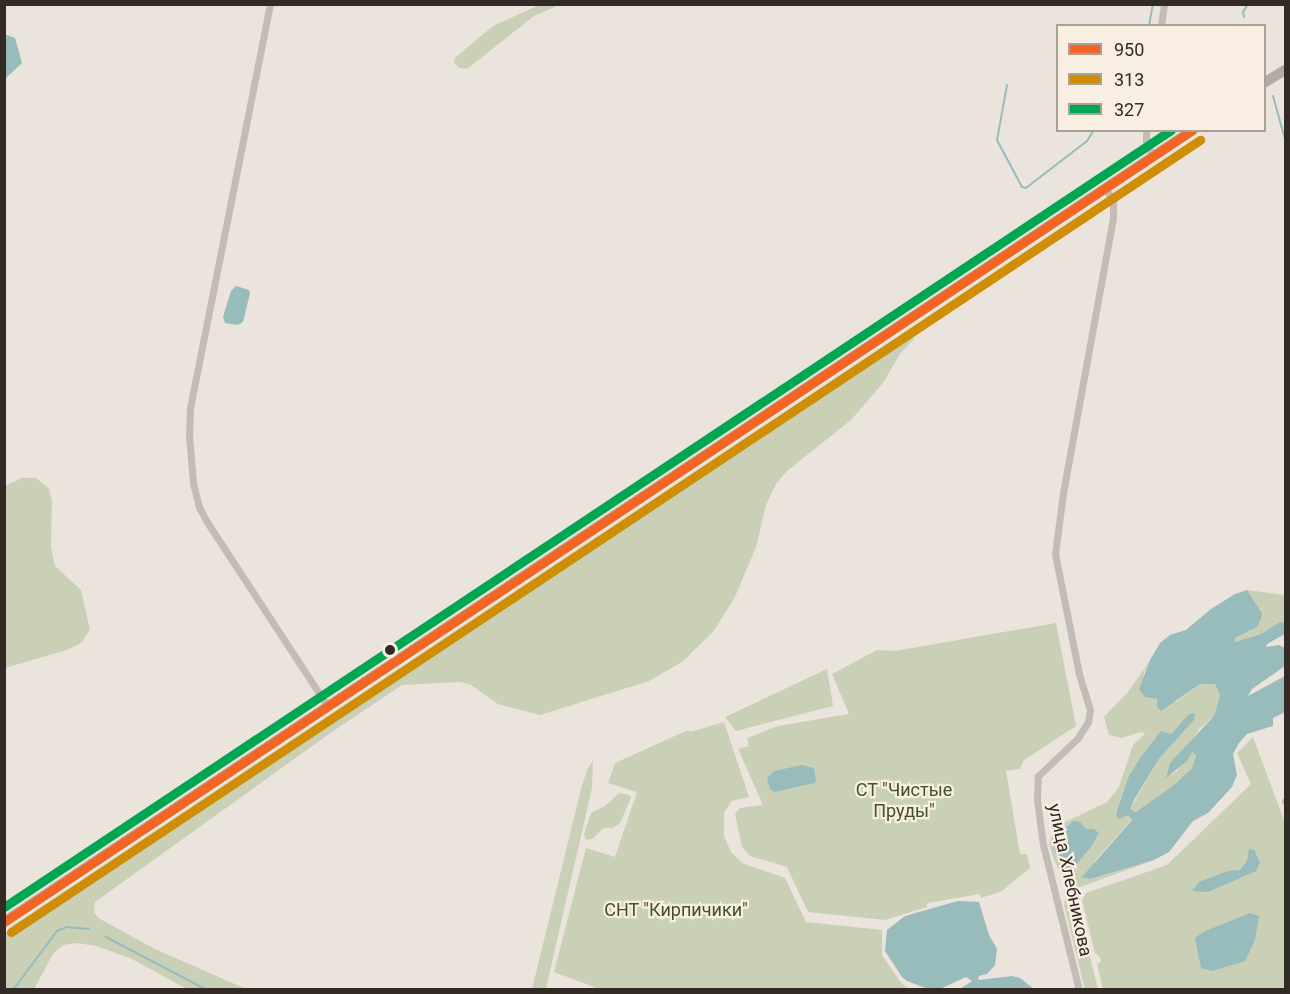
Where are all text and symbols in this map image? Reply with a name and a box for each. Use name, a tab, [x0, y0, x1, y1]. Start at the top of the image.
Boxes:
legend	[1056, 24, 1266, 132]
text: 950	[1114, 39, 1144, 60]
text: 313	[1114, 69, 1144, 90]
text: 327	[1114, 99, 1144, 120]
unlabelled marker	[384, 644, 396, 656]
park label: СТ "Чистые Пруды"	[856, 780, 952, 822]
street label: улица Хлебникова	[1043, 802, 1097, 958]
park label: СНТ "Кирпичики"	[604, 899, 748, 921]

